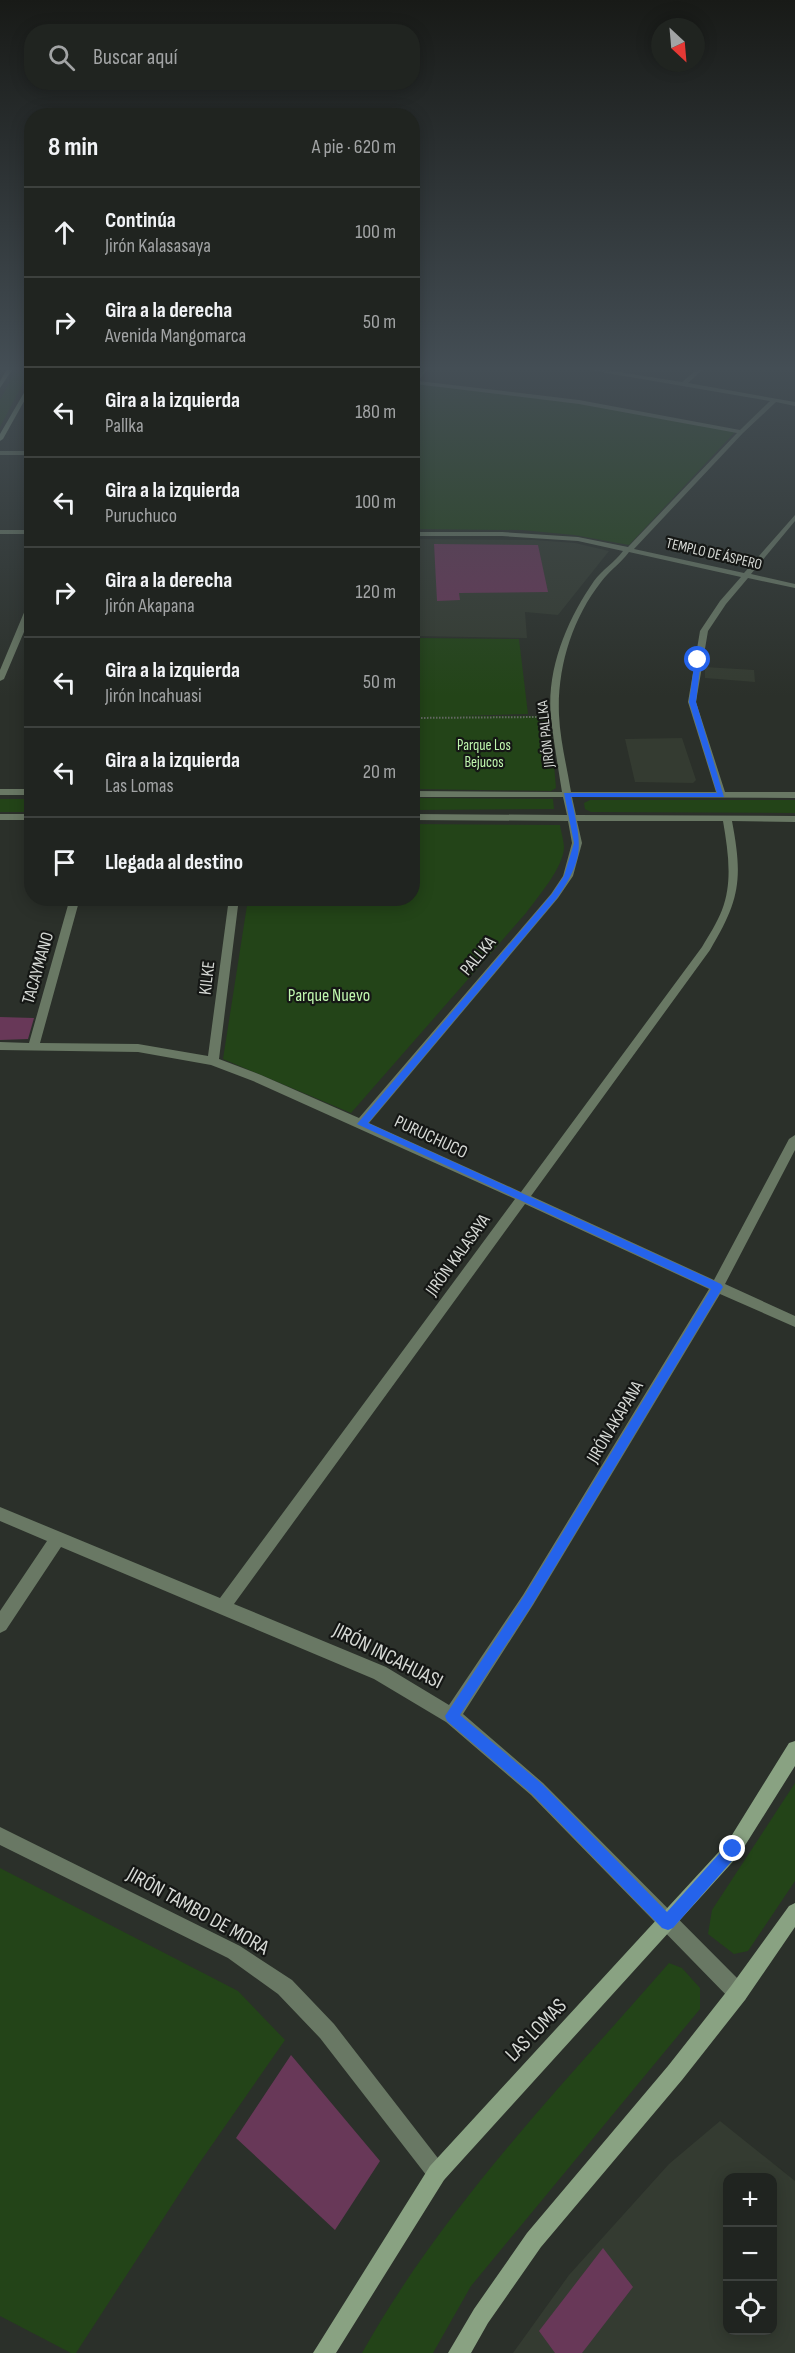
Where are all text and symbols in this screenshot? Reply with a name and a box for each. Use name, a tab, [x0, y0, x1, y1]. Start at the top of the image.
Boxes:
north arrow	[651, 18, 705, 72]
search box	[24, 24, 420, 90]
icon: search	[45, 41, 78, 74]
text: Buscar aquí	[93, 44, 178, 71]
text: 8 min	[48, 132, 98, 163]
text: A pie · 620 m	[312, 135, 396, 159]
text: Continúa	[105, 207, 176, 234]
icon: ahead	[48, 216, 81, 249]
text: 100 m	[355, 220, 396, 244]
text: Jirón Kalasasaya	[105, 234, 211, 258]
text: Gira a la derecha	[105, 297, 232, 324]
icon: right	[48, 306, 81, 339]
text: 50 m	[363, 310, 396, 334]
text: Avenida Mangomarca	[105, 324, 246, 348]
text: Gira a la izquierda	[105, 387, 240, 414]
icon: left	[48, 396, 81, 429]
text: 180 m	[355, 400, 396, 424]
text: Pallka	[105, 414, 144, 438]
text: Gira a la izquierda	[105, 477, 240, 504]
icon: left	[48, 486, 81, 519]
text: 100 m	[355, 490, 396, 514]
text: Puruchuco	[105, 504, 177, 528]
street label: TEMPLO DE ÁSPERO	[664, 534, 764, 574]
text: Gira a la derecha	[105, 567, 232, 594]
icon: right	[48, 576, 81, 609]
text: 120 m	[356, 580, 396, 604]
text: Jirón Akapana	[105, 594, 195, 618]
route start	[684, 646, 710, 672]
text: Gira a la izquierda	[105, 657, 240, 684]
icon: left	[48, 666, 81, 699]
text: 50 m	[363, 670, 396, 694]
text: Jirón Incahuasi	[105, 684, 202, 708]
street label: JIRÓN PALLKA	[533, 699, 559, 769]
park label: Parque Los Bejucos	[457, 736, 511, 772]
text: Gira a la izquierda	[105, 747, 240, 774]
icon: left	[48, 756, 81, 789]
text: 20 m	[363, 760, 396, 784]
text: Las Lomas	[105, 774, 174, 798]
icon: arrive	[48, 846, 81, 879]
text: Llegada al destino	[105, 849, 243, 876]
street label: TACAYMANO	[18, 930, 58, 1006]
street label: PALLKA	[456, 932, 500, 980]
street label: KILKE	[195, 960, 219, 996]
park label: Parque Nuevo	[288, 985, 370, 1006]
street label: PURUCHUCO	[391, 1111, 471, 1163]
street label: JIRÓN KALASAYA	[421, 1210, 495, 1301]
street label: JIRÓN AKAPANA	[582, 1377, 648, 1468]
street label: JIRÓN INCAHUASI	[328, 1617, 447, 1694]
route end	[719, 1835, 745, 1861]
street label: JIRÓN TAMBO DE MORA	[122, 1861, 274, 1961]
street label: LAS LOMAS	[500, 1993, 572, 2067]
map controls	[723, 2173, 777, 2335]
button: +	[723, 2173, 777, 2227]
button: −	[723, 2227, 777, 2281]
button: locate	[723, 2281, 777, 2335]

